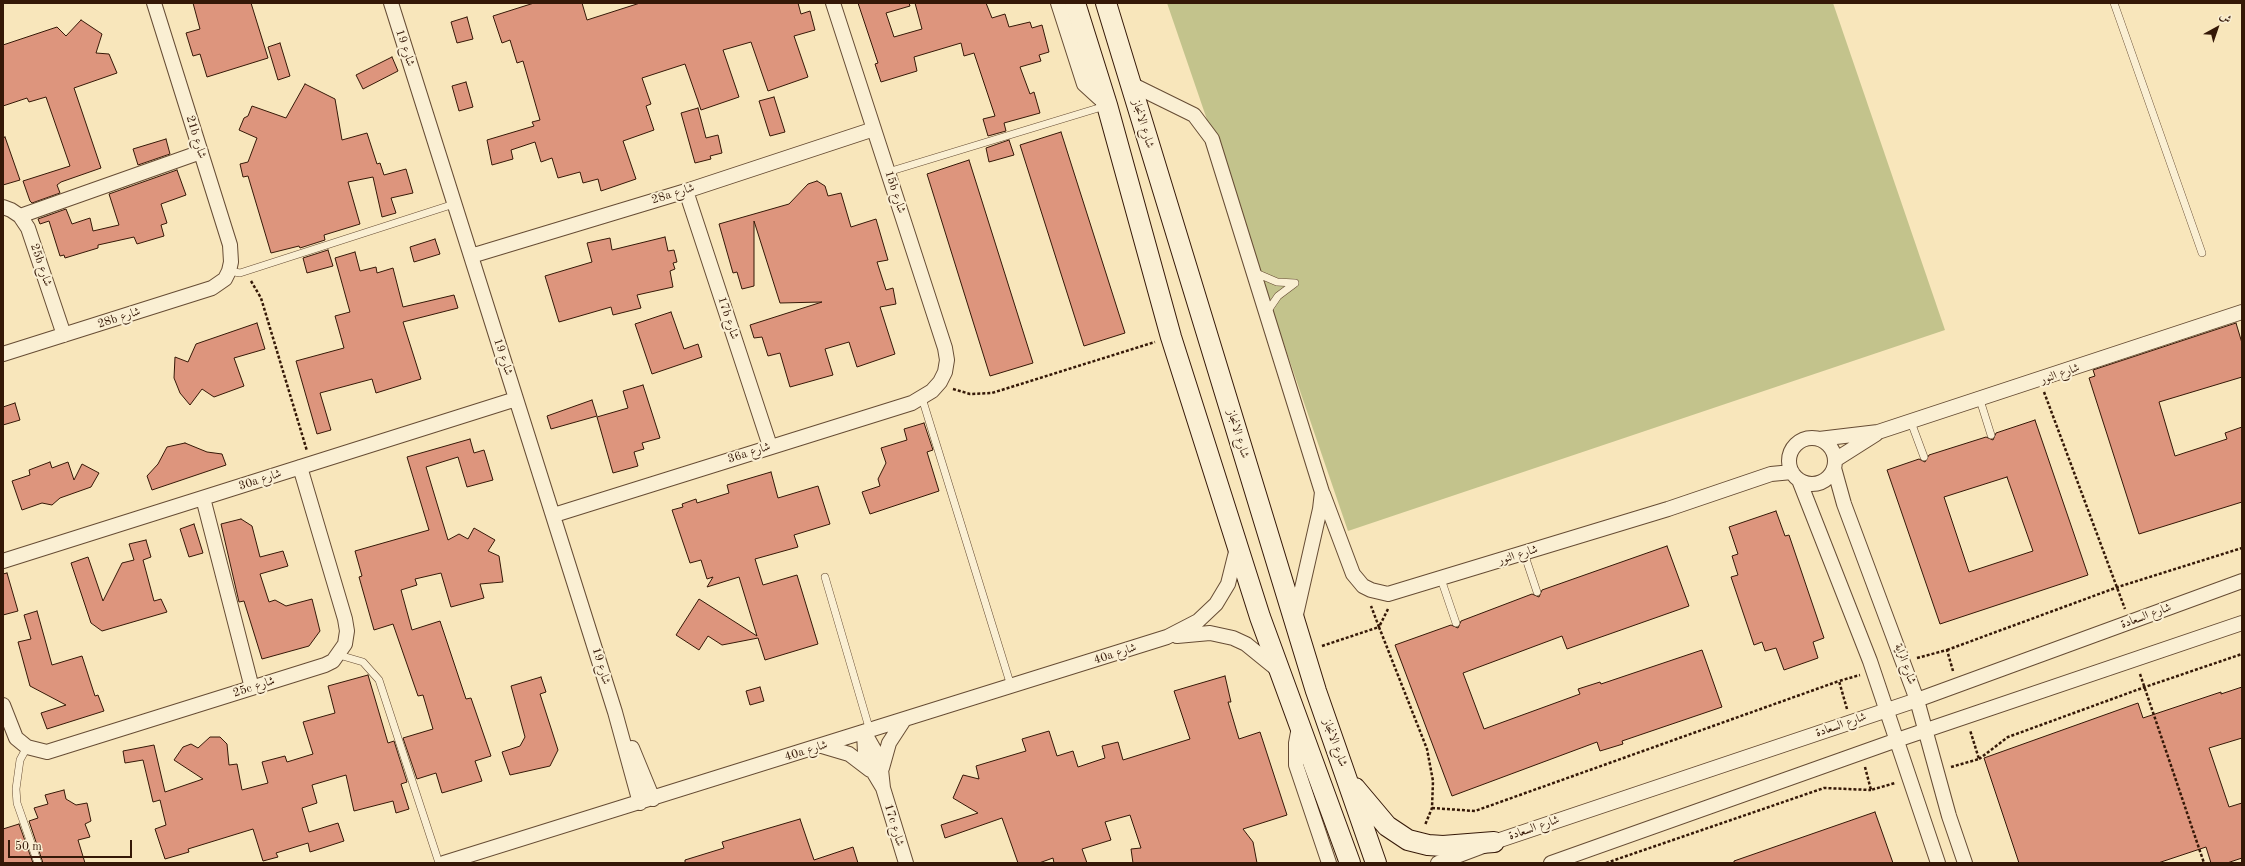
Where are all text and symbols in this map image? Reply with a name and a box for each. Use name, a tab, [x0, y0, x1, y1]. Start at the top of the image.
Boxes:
north arrow	[2197, 8, 2237, 48]
text: ش	[2217, 11, 2233, 26]
street label: شارع 19	[392, 28, 418, 68]
street label: شارع الانجاز	[1129, 98, 1157, 150]
street label: 21b شارع	[183, 114, 209, 160]
street label: 15b شارع	[881, 169, 909, 215]
street label: 28a شارع	[650, 181, 696, 207]
street label: 25b شارع	[27, 242, 55, 288]
street label: 17b شارع	[714, 295, 742, 341]
street label: 28b شارع	[96, 304, 142, 332]
street label: شارع 19	[490, 337, 516, 377]
street label: شارع النور	[2038, 361, 2082, 387]
street label: شارع الانجاز	[1224, 408, 1252, 460]
street label: 36a شارع	[726, 439, 772, 467]
street label: 30a شارع	[237, 466, 283, 494]
street label: شارع النور	[1496, 542, 1540, 568]
street label: شارع السعادة	[2119, 600, 2173, 632]
street label: 40a شارع	[1092, 640, 1138, 668]
street label: شارع الراية	[1891, 642, 1919, 686]
street label: شارع 19	[589, 646, 613, 686]
street label: 25c شارع	[231, 673, 277, 701]
street label: شارع السعادة	[1814, 710, 1868, 740]
street label: شارع الانجاز	[1320, 717, 1350, 769]
street label: 40a شارع	[783, 738, 829, 764]
street label: 17c شارع	[881, 802, 907, 848]
street label: شارع السعادة	[1507, 813, 1561, 843]
scale bar	[10, 832, 134, 858]
text: 50 m	[15, 841, 42, 853]

